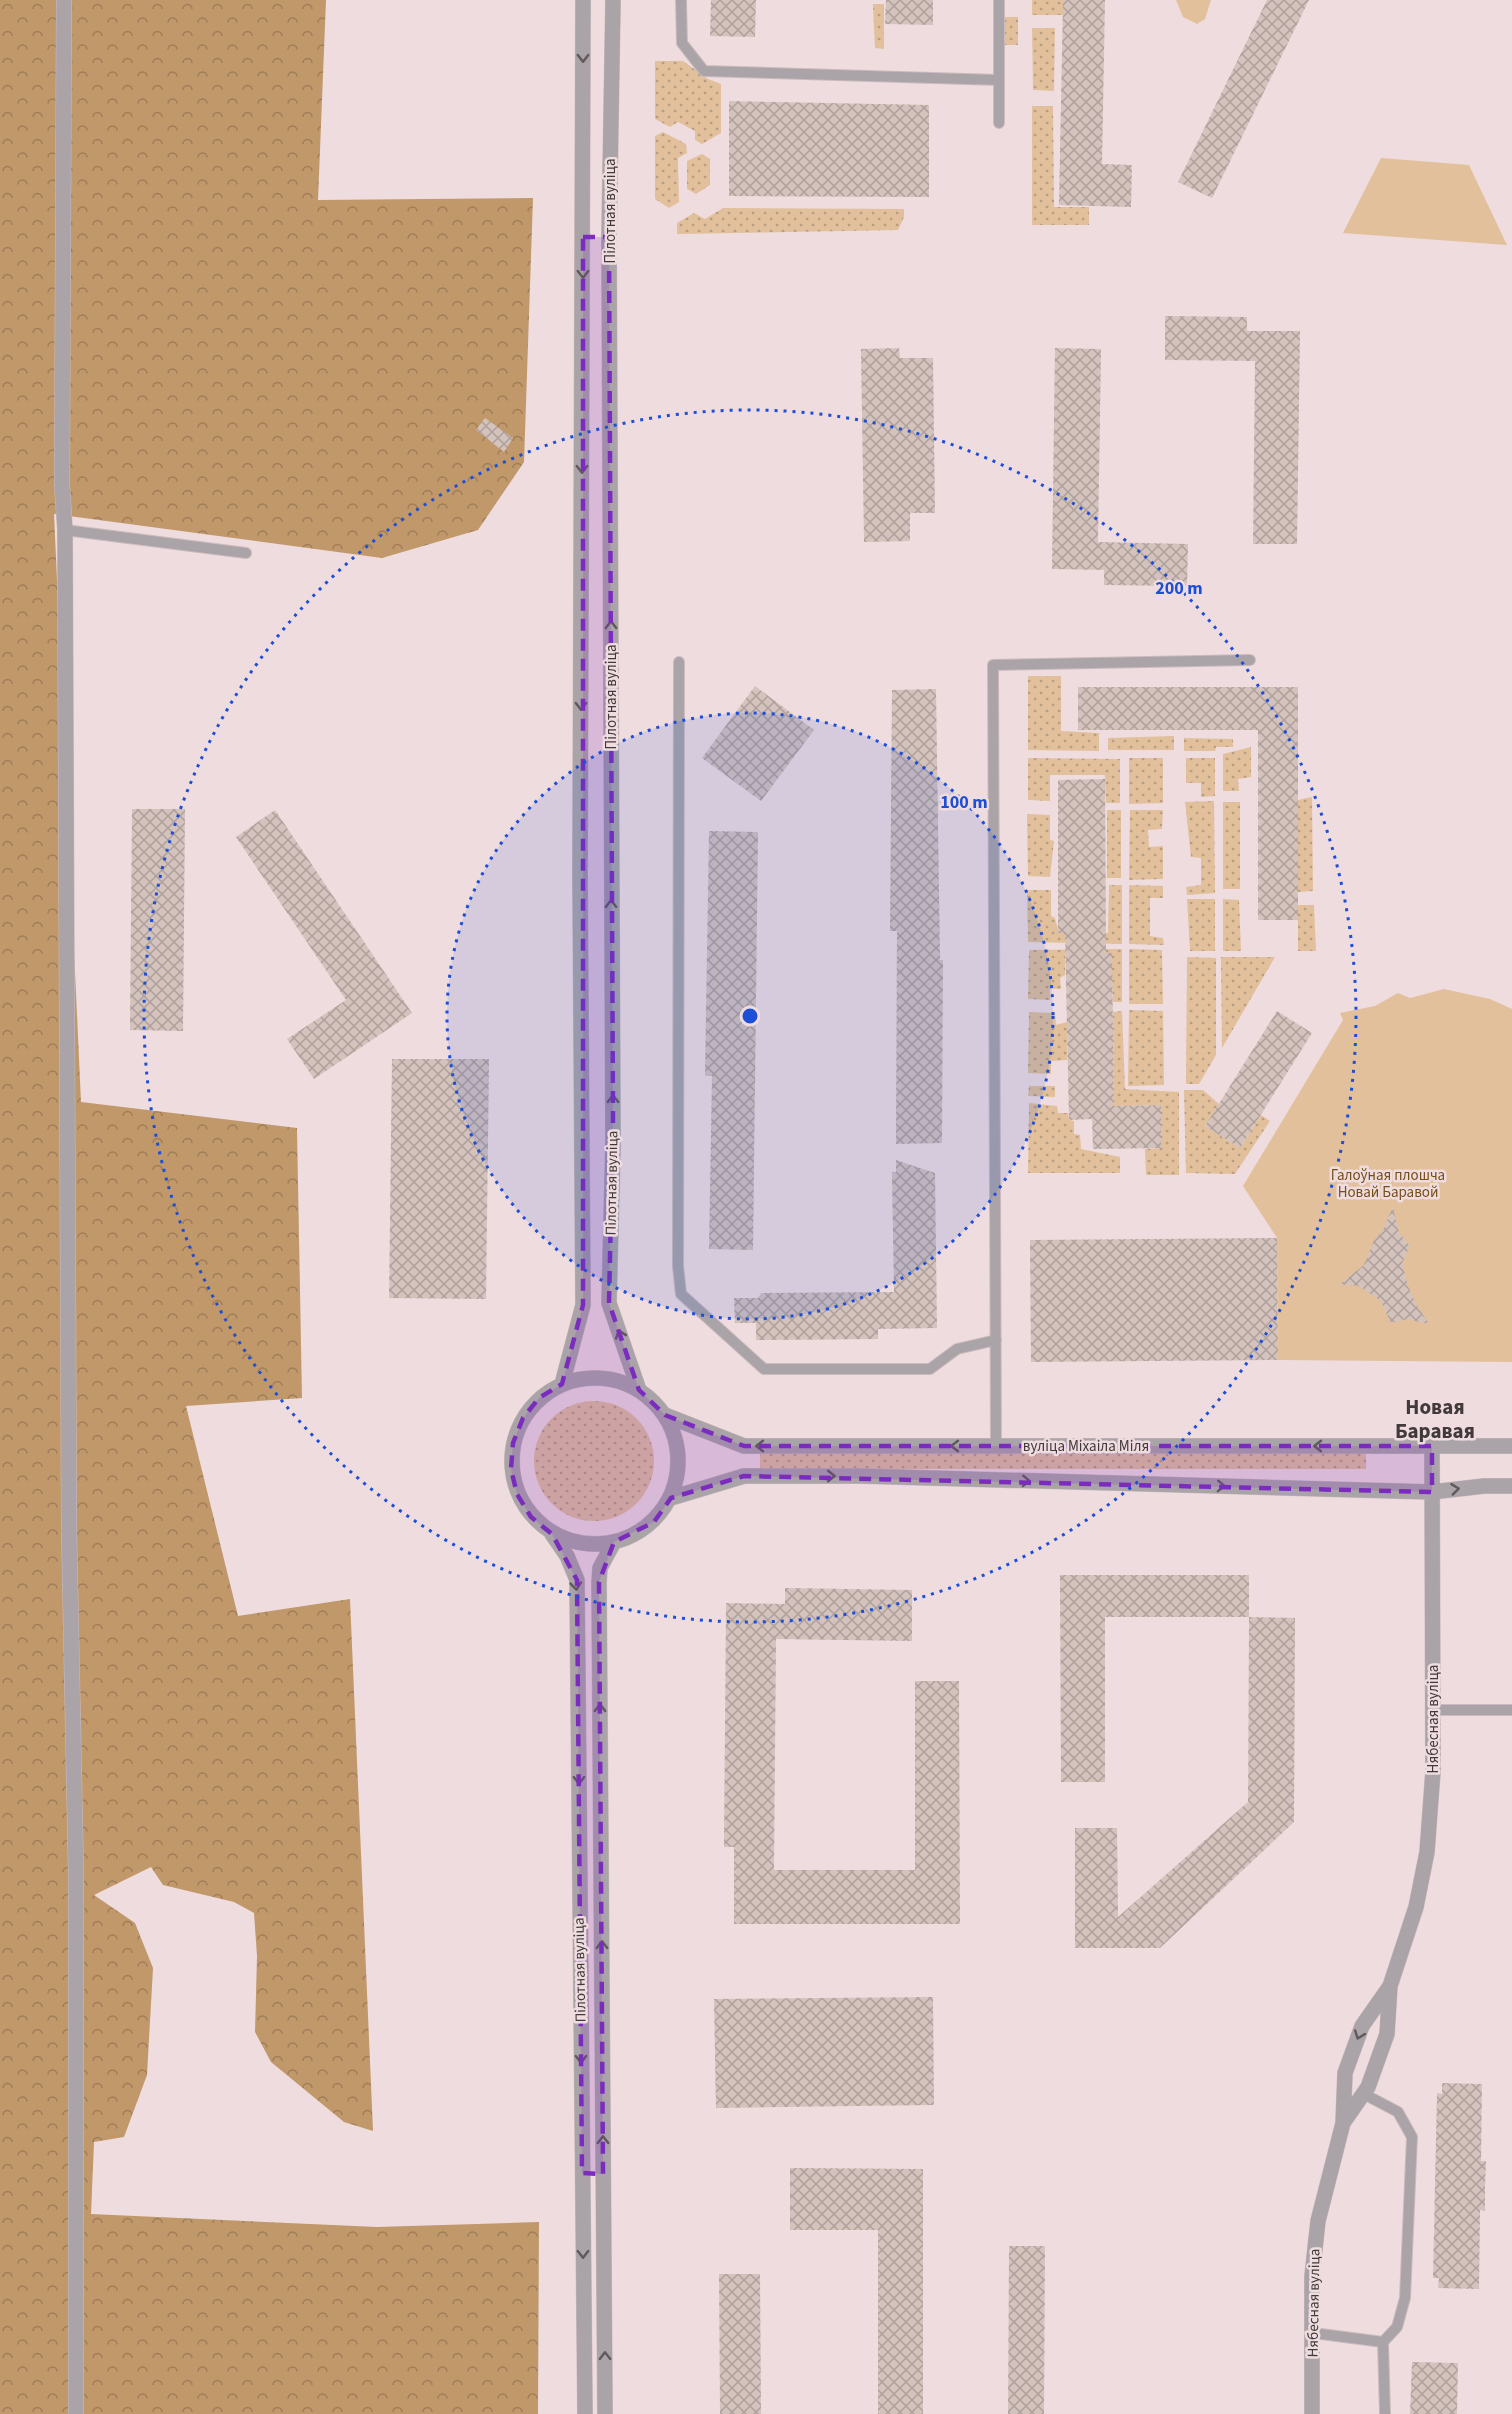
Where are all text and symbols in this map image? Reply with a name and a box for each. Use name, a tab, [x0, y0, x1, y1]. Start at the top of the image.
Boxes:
one-way arrow	[577, 54, 589, 63]
street label: Пілотная вуліца	[600, 159, 621, 263]
one-way arrow	[576, 270, 589, 279]
one-way arrow	[576, 465, 588, 474]
text: 200 m	[1155, 576, 1203, 601]
one-way arrow	[605, 621, 617, 630]
street label: Пілотная вуліца	[601, 645, 622, 749]
one-way arrow	[575, 702, 587, 711]
text: 100 m	[940, 790, 988, 815]
one-way arrow	[605, 900, 617, 909]
centre of rings	[740, 1006, 760, 1026]
one-way arrow	[607, 1095, 619, 1104]
street label: Пілотная вуліца	[601, 1130, 623, 1236]
park label: Галоўная плошча Новай Баравой	[1331, 1165, 1445, 1203]
one-way arrow	[615, 1330, 627, 1340]
district label: Новая Баравая	[1395, 1392, 1475, 1446]
street label: вуліца Міхаіла Міля	[1023, 1436, 1149, 1457]
one-way arrow	[755, 1440, 764, 1452]
one-way arrow	[950, 1440, 959, 1452]
one-way arrow	[1313, 1440, 1322, 1452]
one-way arrow	[827, 1470, 836, 1482]
one-way arrow	[1022, 1474, 1031, 1487]
one-way arrow	[1216, 1480, 1225, 1493]
one-way arrow	[1451, 1484, 1460, 1496]
one-way arrow	[569, 1581, 582, 1590]
street label: Нябесная вуліца	[1423, 1665, 1444, 1773]
one-way arrow	[594, 1703, 606, 1712]
one-way arrow	[573, 1776, 585, 1785]
street label: Пілотная вуліца	[569, 1917, 591, 2023]
one-way arrow	[596, 1940, 608, 1949]
one-way arrow	[1353, 2029, 1366, 2040]
one-way arrow	[575, 2055, 587, 2064]
one-way arrow	[597, 2135, 609, 2144]
street label: Нябесная вуліца	[1303, 2248, 1325, 2358]
one-way arrow	[577, 2250, 589, 2259]
one-way arrow	[599, 2351, 611, 2360]

